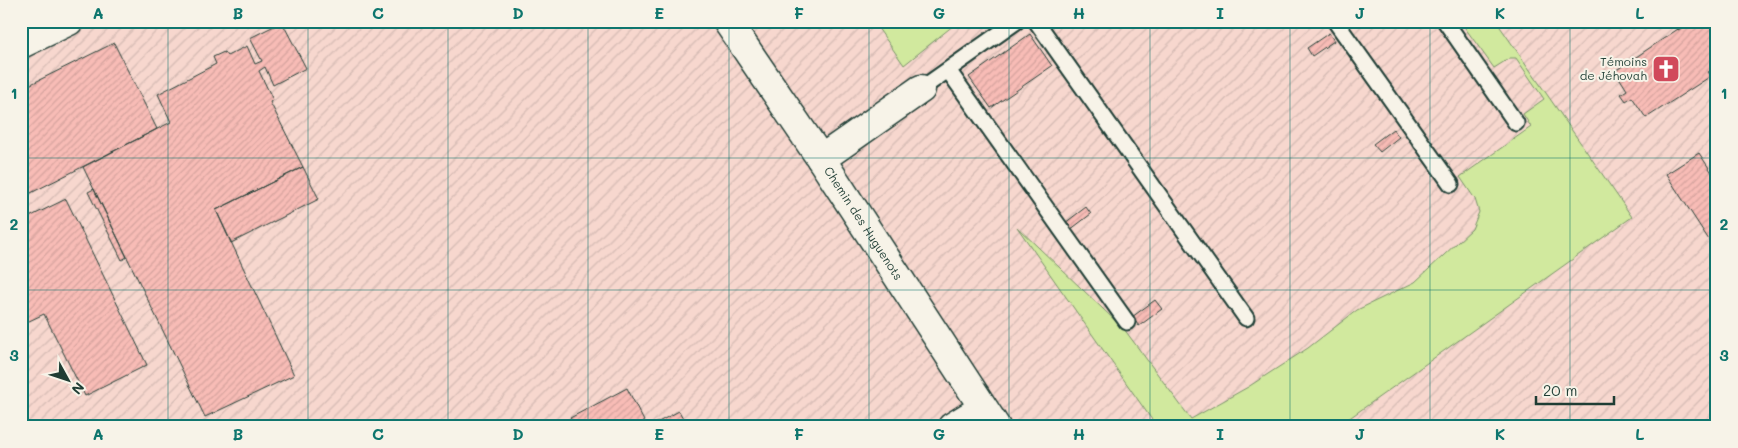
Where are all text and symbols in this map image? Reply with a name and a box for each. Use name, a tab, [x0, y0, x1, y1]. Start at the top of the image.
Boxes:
text: A	[92, 2, 104, 23]
text: B	[233, 2, 243, 23]
text: C	[372, 2, 384, 23]
text: D	[512, 2, 524, 23]
text: E	[654, 2, 664, 23]
text: F	[794, 2, 804, 23]
text: G	[933, 2, 945, 23]
text: H	[1073, 2, 1085, 23]
text: I	[1216, 2, 1224, 23]
text: J	[1355, 2, 1365, 23]
text: K	[1495, 2, 1505, 23]
text: L	[1635, 2, 1645, 23]
place label: Témoins de Jéhovah	[1580, 53, 1647, 83]
church icon: Témoins de Jéhovah	[1651, 54, 1681, 84]
text: 1	[10, 82, 18, 103]
text: 1	[1720, 82, 1728, 103]
street label: Chemin des Huguenots	[821, 163, 907, 283]
text: 2	[10, 213, 19, 234]
text: 2	[1720, 213, 1729, 234]
text: 3	[9, 344, 19, 365]
text: 3	[1719, 344, 1729, 365]
north arrow	[42, 356, 92, 406]
scale bar	[1536, 373, 1613, 405]
text: N	[68, 378, 89, 399]
text: 20 m	[1543, 380, 1577, 400]
text: A	[92, 423, 104, 444]
text: B	[233, 423, 243, 444]
text: C	[372, 423, 384, 444]
text: D	[512, 423, 524, 444]
text: E	[654, 423, 664, 444]
text: F	[794, 423, 804, 444]
text: G	[933, 423, 945, 444]
text: H	[1073, 423, 1085, 444]
text: I	[1216, 423, 1224, 444]
text: J	[1355, 423, 1365, 444]
text: K	[1495, 423, 1505, 444]
text: L	[1635, 423, 1645, 444]

